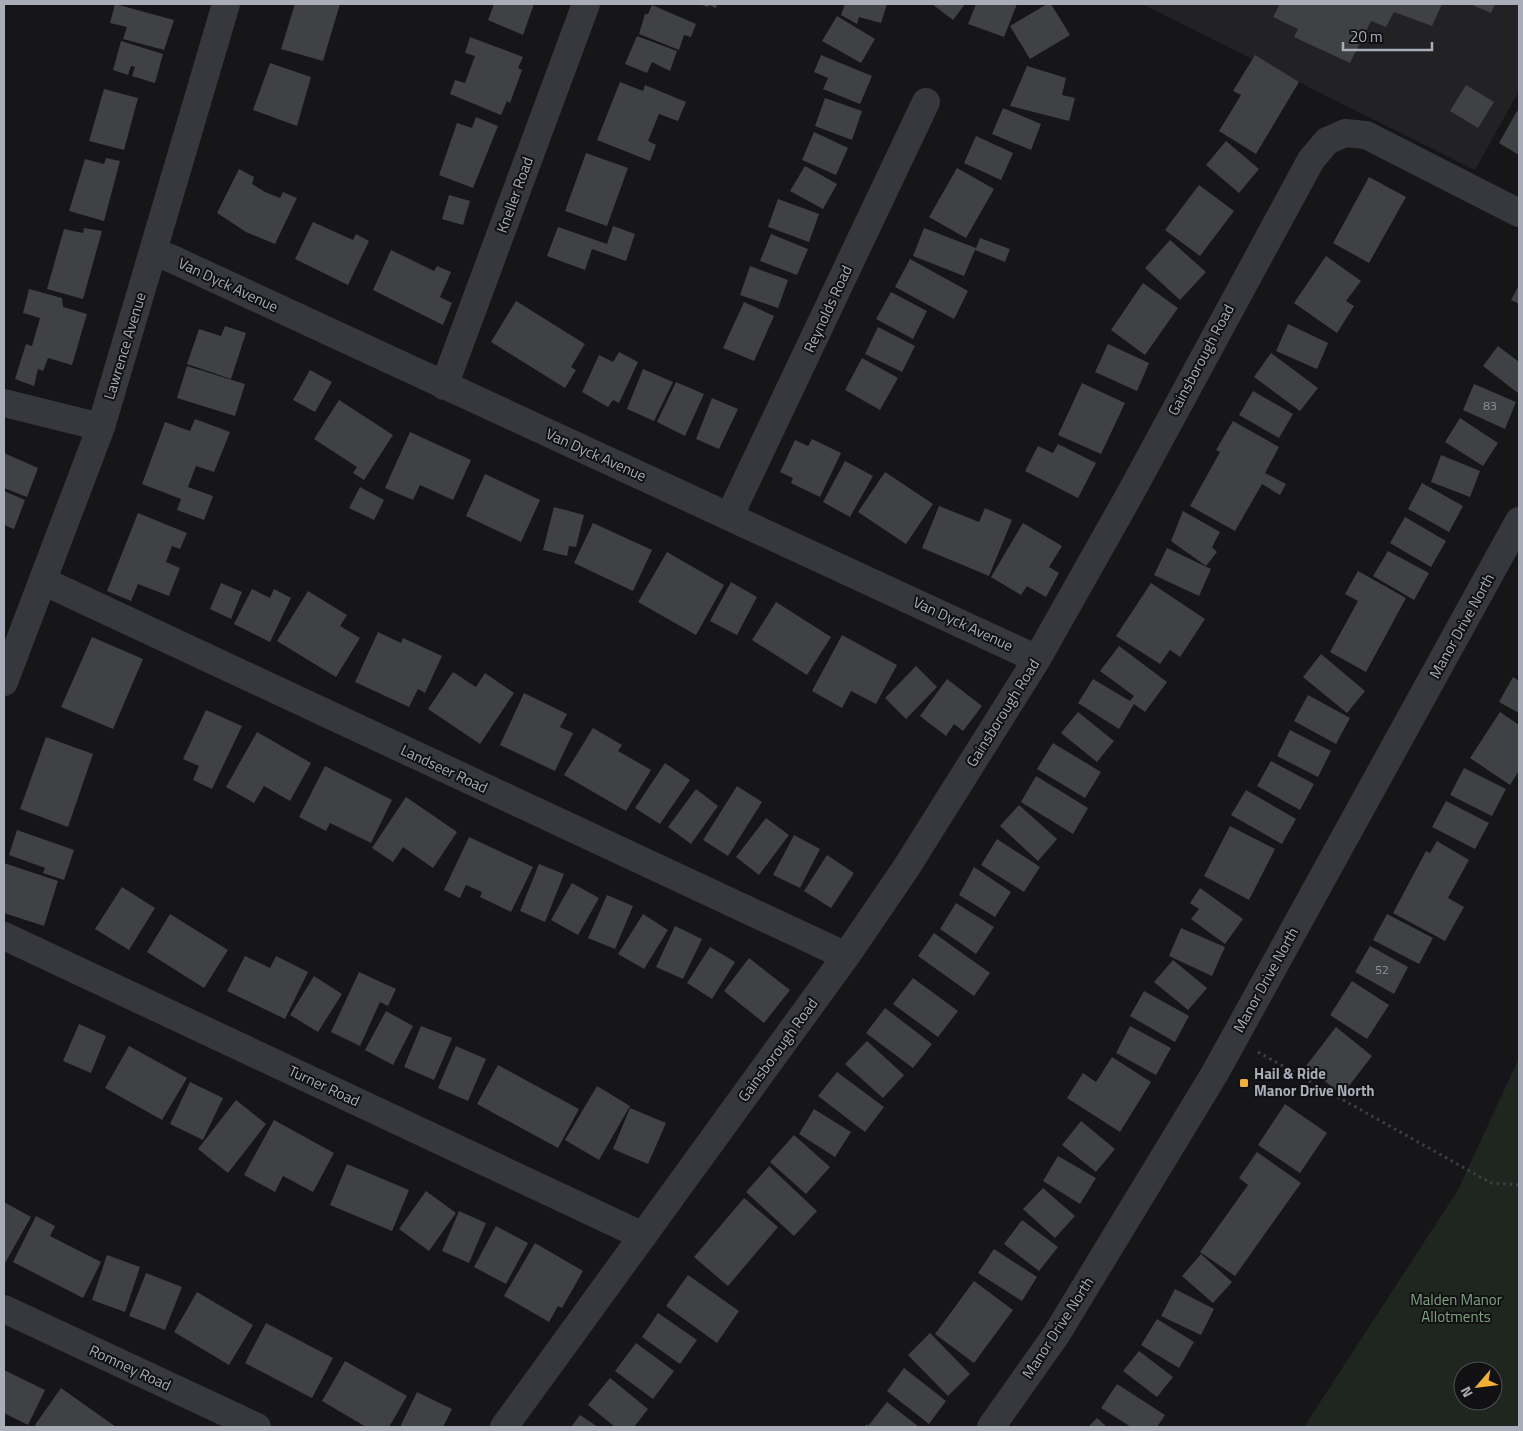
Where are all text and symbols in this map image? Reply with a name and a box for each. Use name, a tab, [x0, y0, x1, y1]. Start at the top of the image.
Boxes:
scale bar	[1343, 20, 1432, 52]
text: 20 m	[1350, 25, 1383, 48]
street label: Kneller Road	[490, 153, 539, 236]
street label: Van Dyck Avenue	[174, 251, 282, 318]
street label: Reynolds Road	[797, 261, 858, 356]
street label: Lawrence Avenue	[97, 289, 152, 402]
street label: Gainsborough Road	[1161, 300, 1240, 420]
house number: 83	[1483, 396, 1497, 415]
street label: Van Dyck Avenue	[542, 422, 650, 487]
street label: Manor Drive North	[1423, 569, 1500, 683]
street label: Van Dyck Avenue	[909, 590, 1017, 657]
street label: Gainsborough Road	[960, 654, 1045, 771]
street label: Landseer Road	[397, 738, 492, 799]
street label: Manor Drive North	[1227, 923, 1304, 1037]
house number: 52	[1375, 960, 1389, 979]
street label: Gainsborough Road	[732, 993, 823, 1106]
street label: Turner Road	[285, 1059, 364, 1112]
place label: Hail & Ride Manor Drive North	[1254, 1062, 1375, 1102]
marker: Hail & Ride Manor Drive North	[1238, 1077, 1250, 1089]
street label: Manor Drive North	[1016, 1272, 1099, 1383]
park label: Malden Manor Allotments	[1410, 1288, 1502, 1328]
street label: Romney Road	[85, 1339, 175, 1397]
north arrow	[1453, 1361, 1503, 1411]
text: N	[1455, 1383, 1478, 1402]

